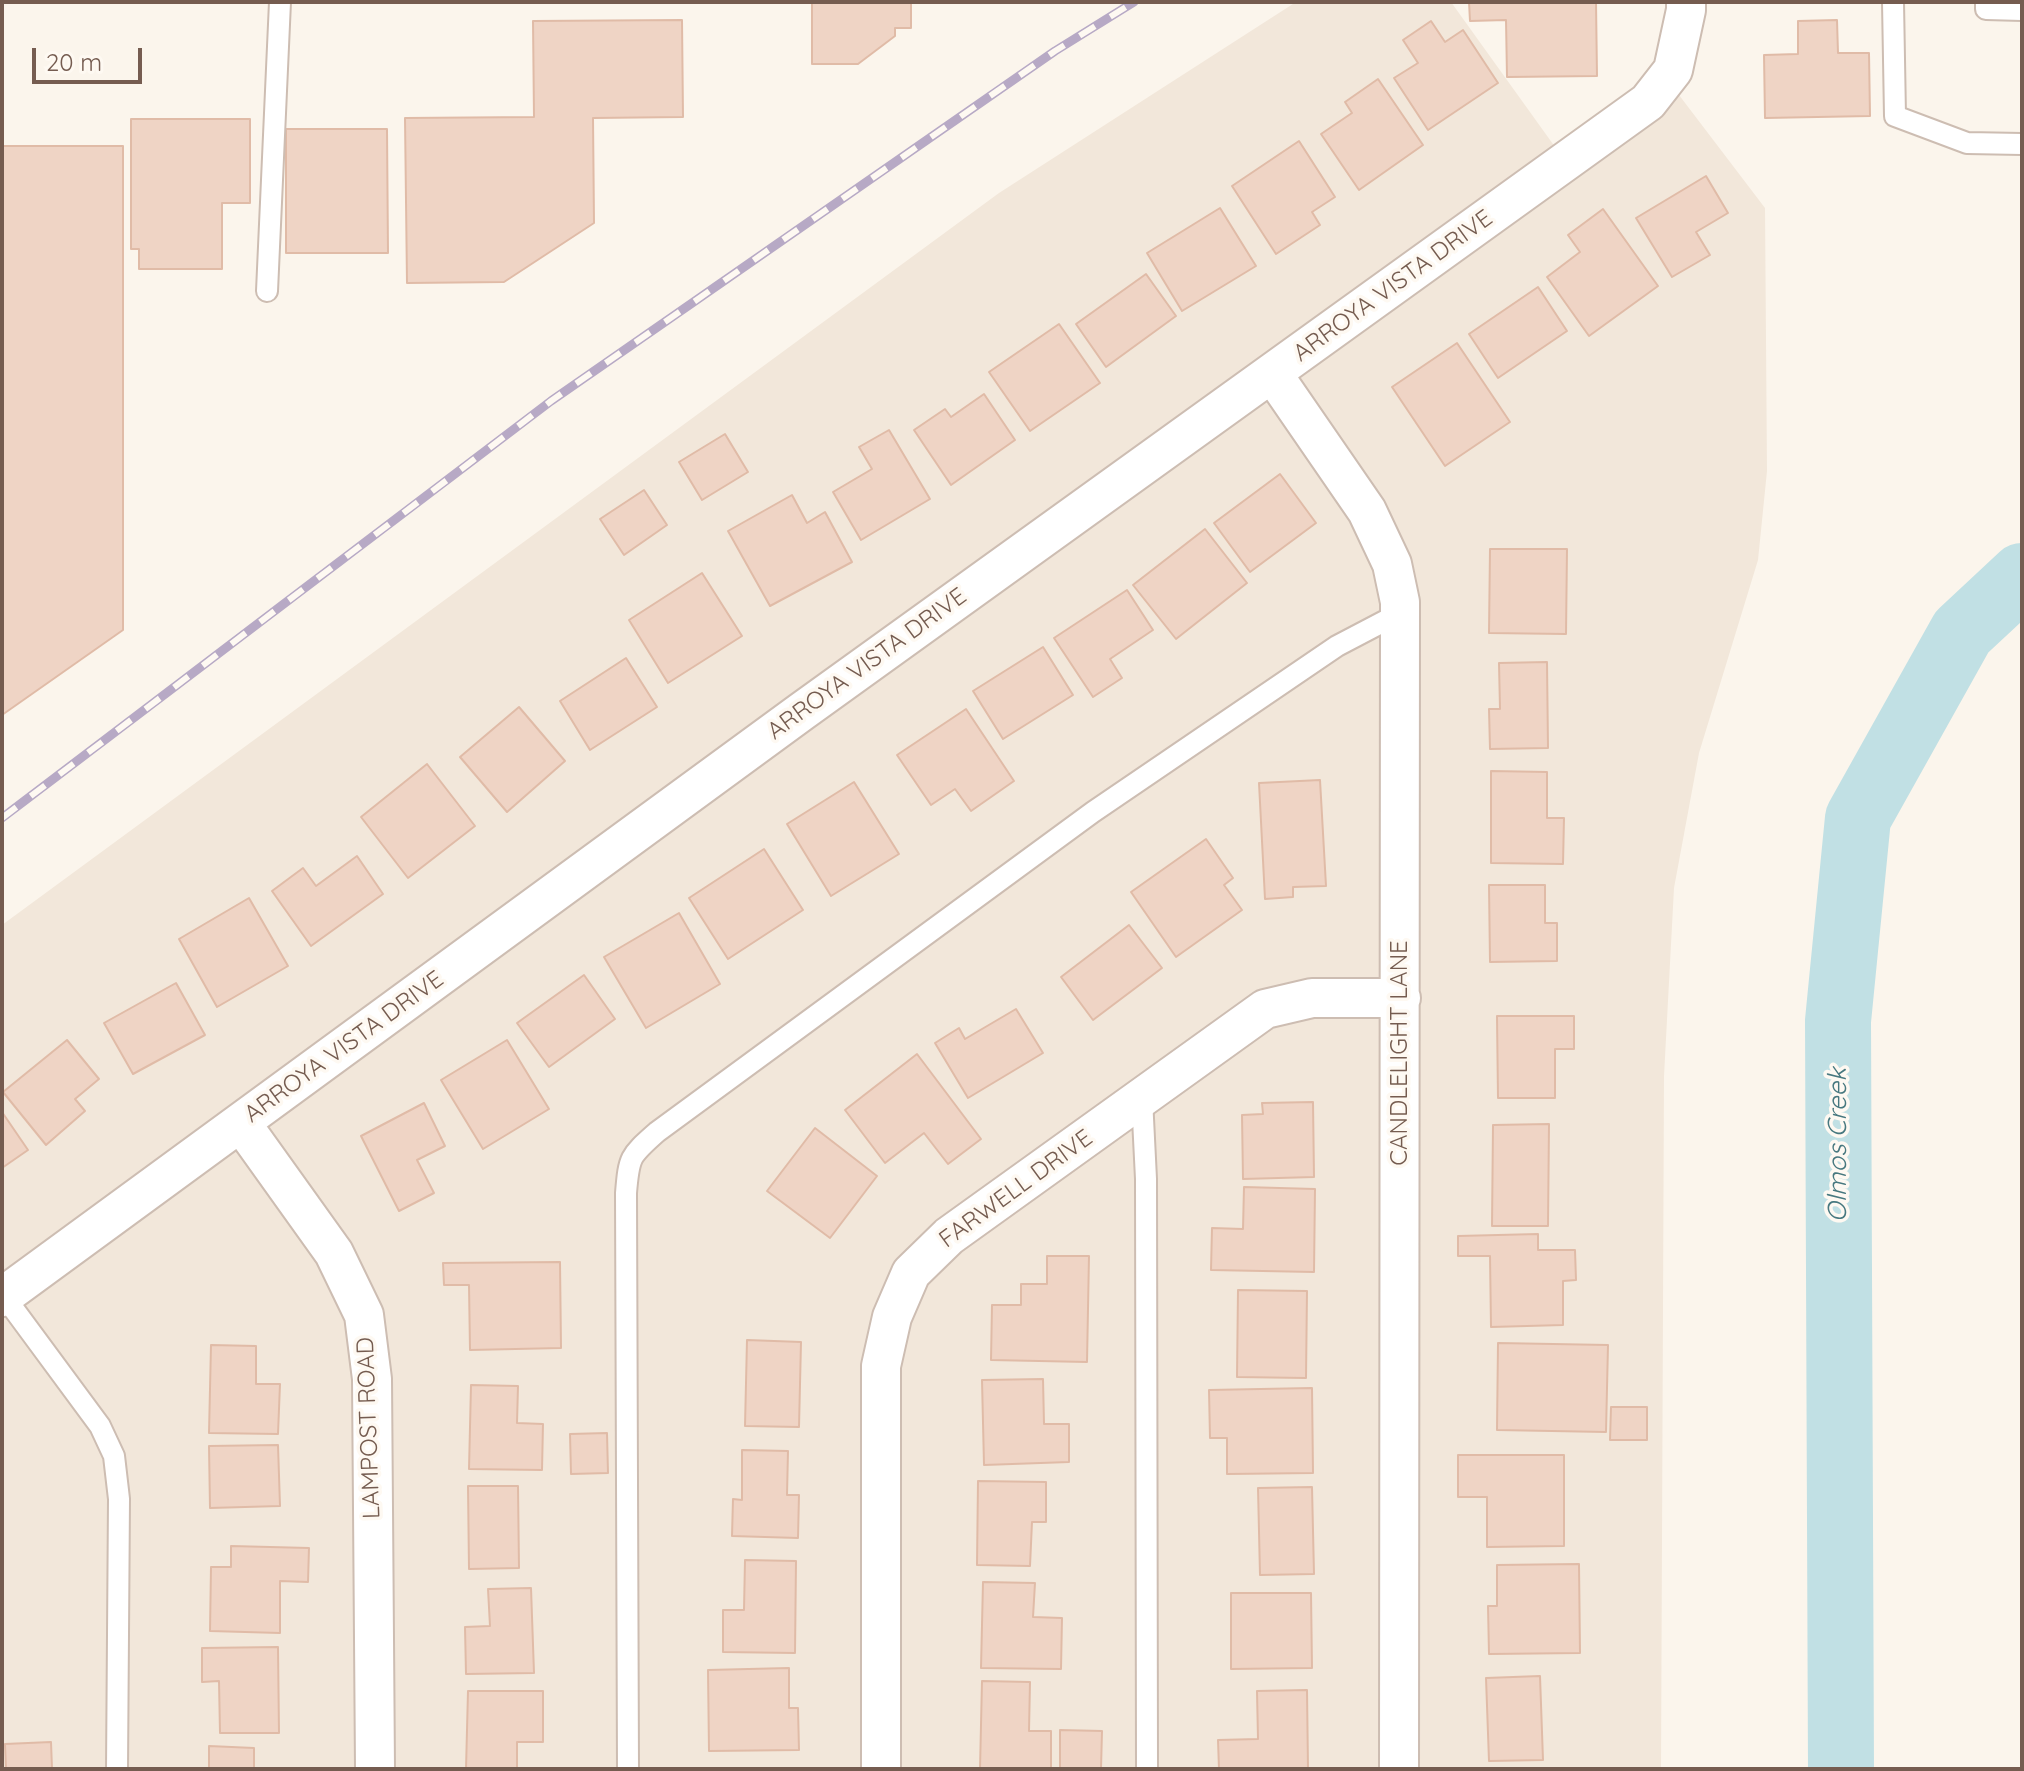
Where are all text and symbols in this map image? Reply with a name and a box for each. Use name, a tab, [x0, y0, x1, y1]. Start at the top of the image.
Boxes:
scale bar	[36, 32, 146, 82]
text: 20 m	[46, 47, 102, 77]
street label: ARROYA VISTA DRIVE	[1288, 204, 1498, 368]
street label: ARROYA VISTA DRIVE	[762, 582, 972, 746]
street label: CANDLELIGHT LANE	[1386, 940, 1414, 1166]
street label: ARROYA VISTA DRIVE	[239, 965, 449, 1129]
water label: Olmos Creek	[1822, 1068, 1854, 1222]
street label: FARWELL DRIVE	[934, 1124, 1098, 1254]
street label: LAMPOST ROAD	[351, 1336, 387, 1520]

